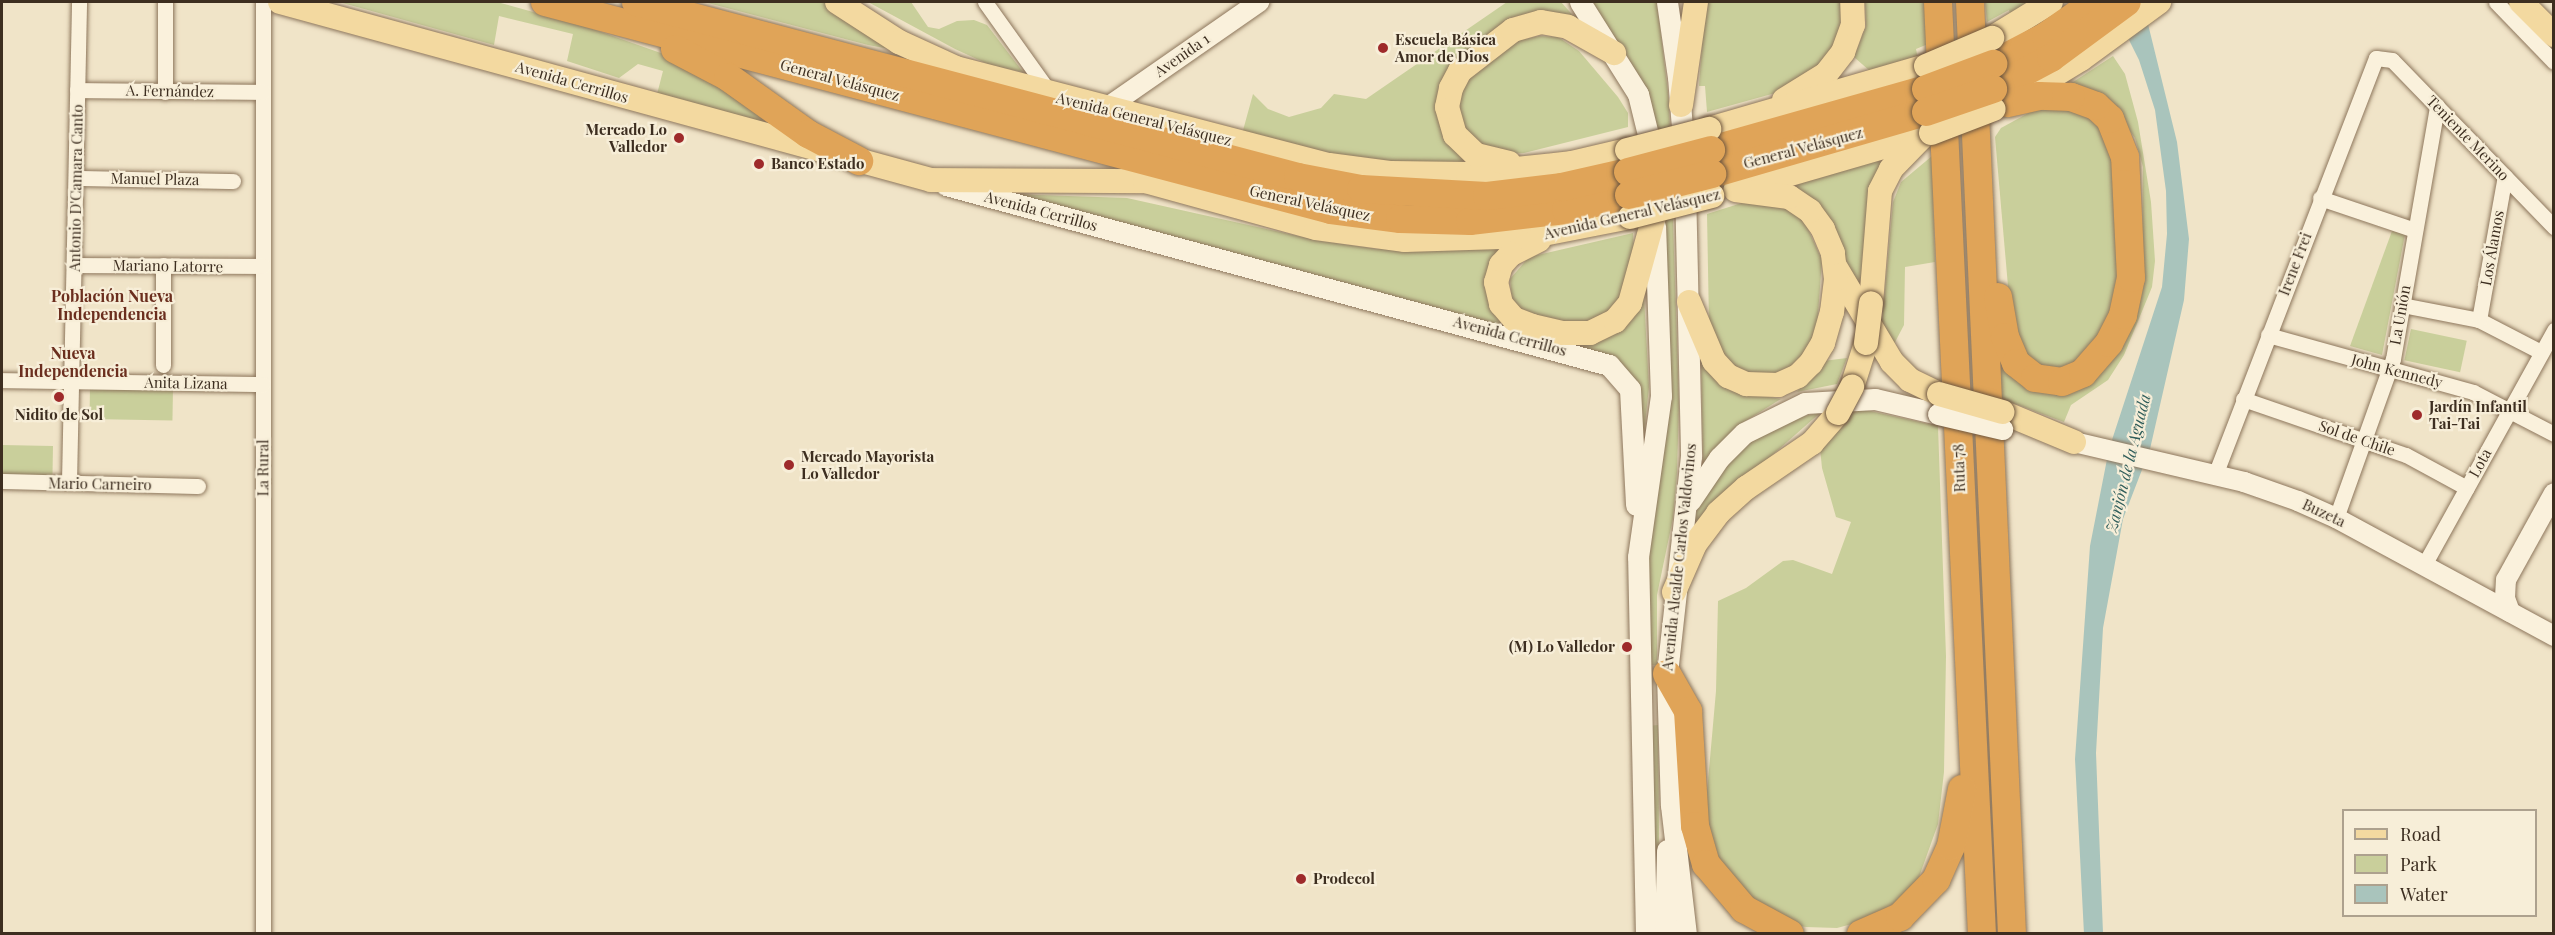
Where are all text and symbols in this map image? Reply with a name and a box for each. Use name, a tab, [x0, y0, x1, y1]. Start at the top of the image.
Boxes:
street label: Avenida 1	[1151, 30, 1213, 80]
place label: Escuela Básica Amor de Dios	[1395, 30, 1496, 65]
marker: Escuela Básica Amor de Dios	[1376, 41, 1390, 55]
street label: General Velásquez	[778, 55, 902, 105]
street label: Avenida Cerrillos	[514, 57, 630, 107]
street label: A. Fernández	[126, 81, 214, 101]
street label: Avenida General Velásquez	[1054, 88, 1234, 150]
street label: Teniente Merino	[2423, 92, 2513, 184]
street label: Antonio D'Camara Canto	[66, 104, 86, 272]
place label: Mercado Lo Valledor	[585, 120, 667, 155]
street label: General Velásquez	[1741, 123, 1865, 173]
marker: Mercado Lo Valledor	[672, 131, 686, 145]
place label: Banco Estado	[771, 155, 864, 173]
marker: Banco Estado	[752, 157, 766, 171]
street label: Manuel Plaza	[110, 169, 200, 189]
street label: General Velásquez	[1248, 181, 1372, 225]
street label: Avenida General Velásquez	[1542, 185, 1722, 243]
street label: Avenida Cerrillos	[982, 187, 1100, 235]
street label: Los Álamos	[2476, 209, 2508, 287]
street label: Irene Frei	[2275, 230, 2315, 298]
street label: Mariano Latorre	[113, 256, 223, 276]
street label: La Unión	[2386, 284, 2414, 346]
district label: Población Nueva Independencia	[51, 286, 173, 324]
street label: Avenida Cerrillos	[1451, 312, 1569, 360]
district label: Nueva Independencia	[18, 343, 128, 381]
street label: John Kennedy	[2350, 350, 2444, 392]
street label: Anita Lizana	[144, 373, 228, 393]
marker: Nidito de Sol	[52, 390, 66, 404]
water label: Zanjón de la Aguada	[2102, 392, 2154, 534]
place label: Jardín Infantil Tai-Tai	[2429, 397, 2527, 432]
place label: Nidito de Sol	[15, 406, 103, 424]
marker: Jardín Infantil Tai-Tai	[2410, 408, 2424, 422]
street label: Sol de Chile	[2316, 417, 2398, 459]
street label: La Rural	[254, 440, 272, 496]
street label: Avenida Alcalde Carlos Valdovinos	[1658, 442, 1700, 672]
street label: Ruta 78	[1949, 443, 1969, 493]
street label: Lota	[2465, 446, 2495, 480]
place label: Mercado Mayorista Lo Valledor	[801, 447, 934, 482]
marker: Mercado Mayorista Lo Valledor	[782, 458, 796, 472]
street label: Mario Carneiro	[48, 474, 152, 494]
street label: Buzeta	[2300, 495, 2348, 531]
place label: (M) Lo Valledor	[1508, 638, 1615, 656]
marker: (M) Lo Valledor	[1620, 640, 1634, 654]
legend	[2342, 809, 2537, 917]
text: Road	[2400, 822, 2441, 846]
text: Park	[2400, 852, 2437, 876]
place label: Prodecol	[1313, 870, 1375, 888]
marker: Prodecol	[1294, 872, 1308, 886]
text: Water	[2400, 882, 2448, 906]

